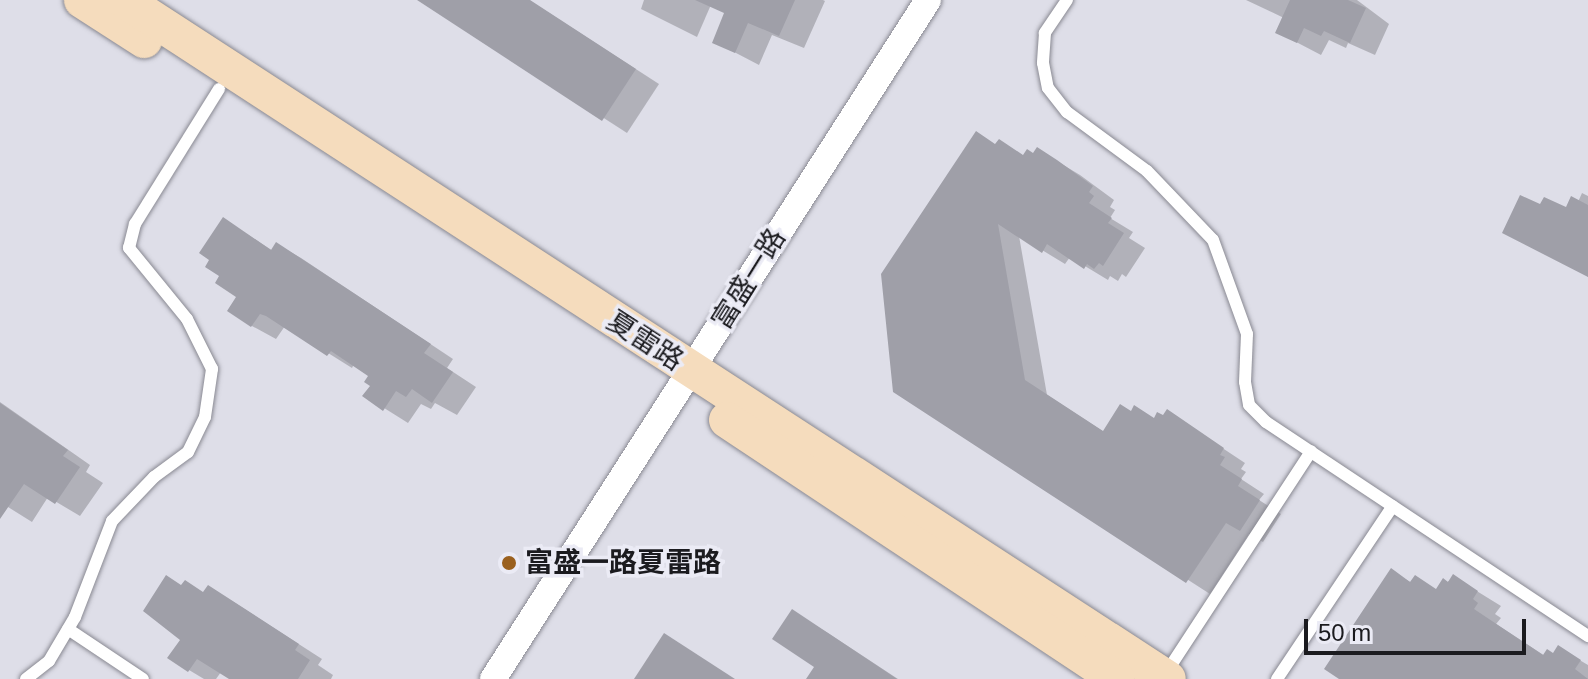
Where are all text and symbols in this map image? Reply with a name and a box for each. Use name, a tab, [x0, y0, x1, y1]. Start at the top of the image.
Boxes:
street label: 富盛一路	[705, 223, 793, 335]
street label: 夏雷路	[601, 304, 689, 378]
place label: 富盛一路夏雷路	[525, 546, 721, 580]
marker: 富盛一路夏雷路	[500, 554, 518, 572]
scale bar	[1308, 603, 1530, 653]
text: 50 m	[1318, 619, 1371, 646]

